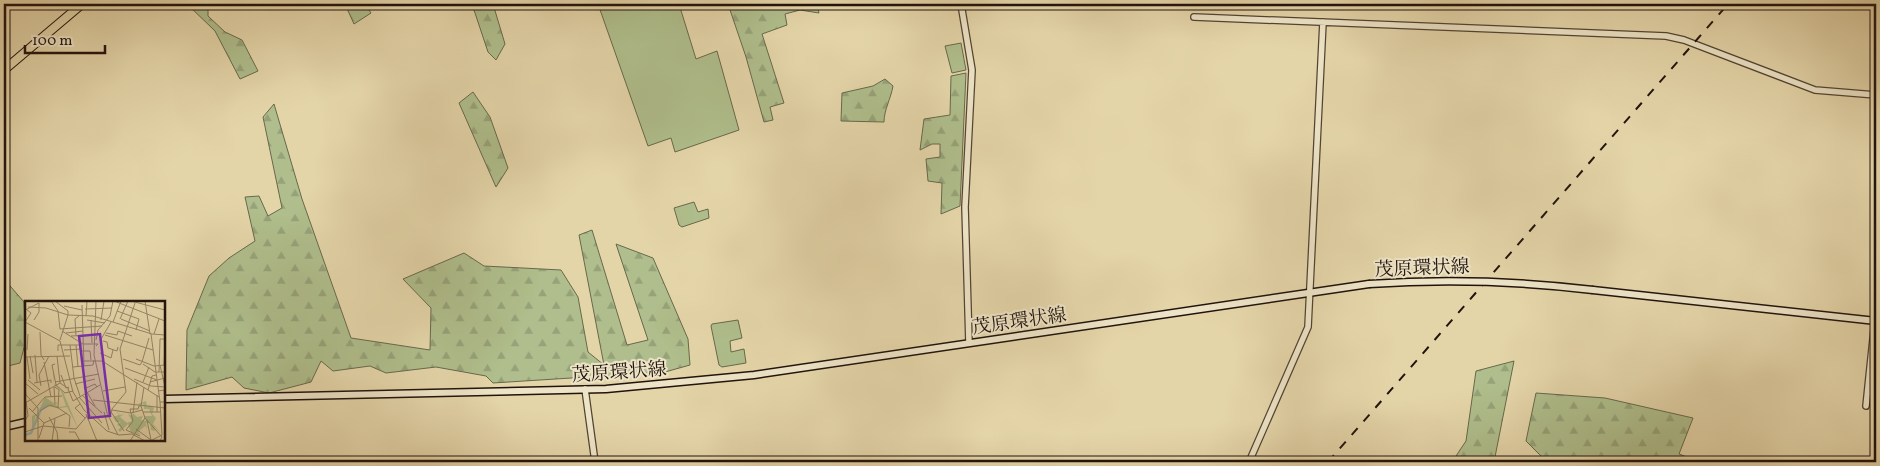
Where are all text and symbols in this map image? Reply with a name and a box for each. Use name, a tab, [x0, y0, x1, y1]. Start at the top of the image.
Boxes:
scale bar	[25, 22, 105, 54]
text: 100 m	[32, 31, 72, 52]
street label: 茂原環状線	[1374, 254, 1470, 284]
inset map	[25, 301, 165, 441]
street label: 茂原環状線	[970, 302, 1068, 341]
street label: 茂原環状線	[571, 357, 667, 389]

